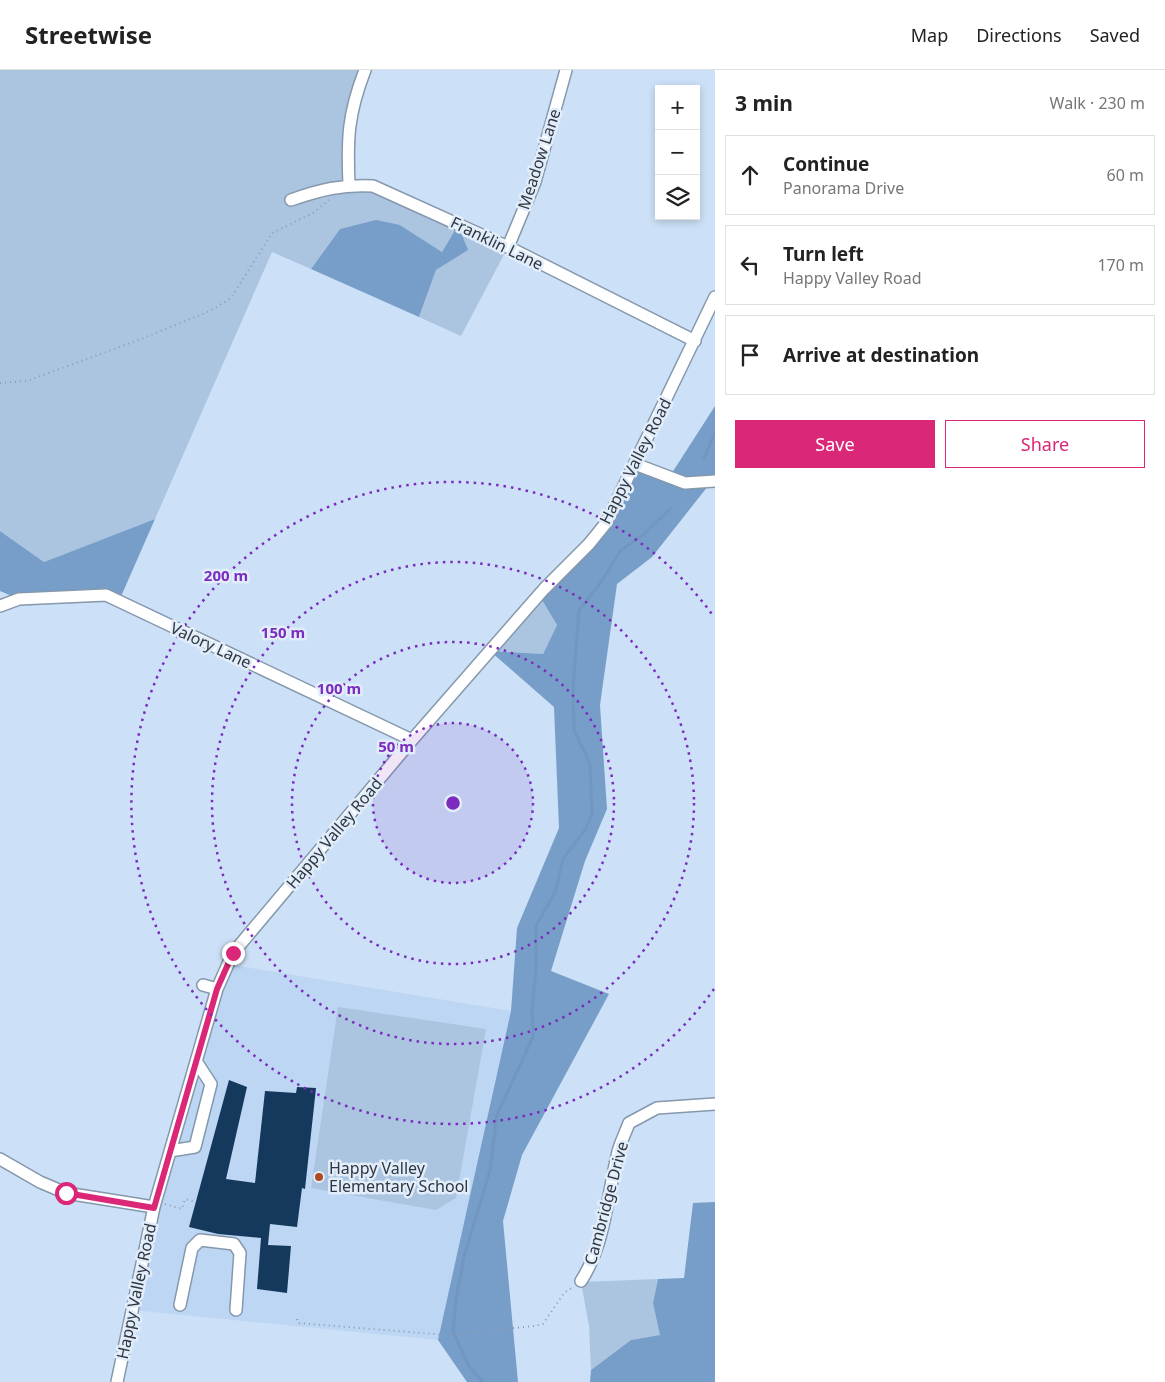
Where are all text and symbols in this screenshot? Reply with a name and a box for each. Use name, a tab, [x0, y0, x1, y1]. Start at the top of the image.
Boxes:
text: Streetwise	[25, 18, 152, 51]
text: Map	[911, 23, 948, 47]
text: Directions	[976, 23, 1062, 47]
text: Saved	[1090, 23, 1140, 47]
map controls	[655, 85, 700, 220]
button: +	[655, 85, 700, 130]
text: 3 min	[735, 89, 793, 117]
text: Walk · 230 m	[1050, 92, 1145, 114]
street label: Meadow Lane	[512, 106, 566, 212]
button: −	[655, 130, 700, 175]
text: Continue	[783, 151, 869, 177]
icon: ahead	[736, 161, 764, 189]
text: 60 m	[1107, 164, 1144, 186]
button: layers	[655, 175, 700, 220]
text: Panorama Drive	[783, 177, 904, 199]
street label: Franklin Lane	[447, 211, 547, 275]
text: Turn left	[783, 241, 864, 267]
icon: left	[736, 251, 764, 279]
text: 170 m	[1097, 254, 1144, 276]
text: Happy Valley Road	[783, 267, 922, 289]
icon: arrive	[736, 341, 764, 369]
text: Arrive at destination	[783, 342, 979, 368]
street label: Happy Valley Road	[594, 394, 676, 528]
button: Save	[735, 420, 935, 468]
button: Share	[945, 420, 1145, 468]
text: 200 m	[204, 565, 248, 585]
street label: Valory Lane	[167, 617, 255, 673]
text: 150 m	[261, 622, 305, 642]
text: 100 m	[317, 678, 361, 698]
text: 50 m	[378, 736, 414, 756]
street label: Happy Valley Road	[281, 773, 387, 893]
centre of rings	[444, 794, 462, 812]
route end	[222, 942, 245, 965]
street label: Cambridge Drive	[579, 1139, 633, 1267]
place label: Happy Valley Elementary School	[329, 1157, 468, 1197]
marker: Happy Valley Elementary School	[313, 1171, 325, 1183]
route start	[55, 1182, 78, 1205]
street label: Happy Valley Road	[111, 1221, 161, 1361]

